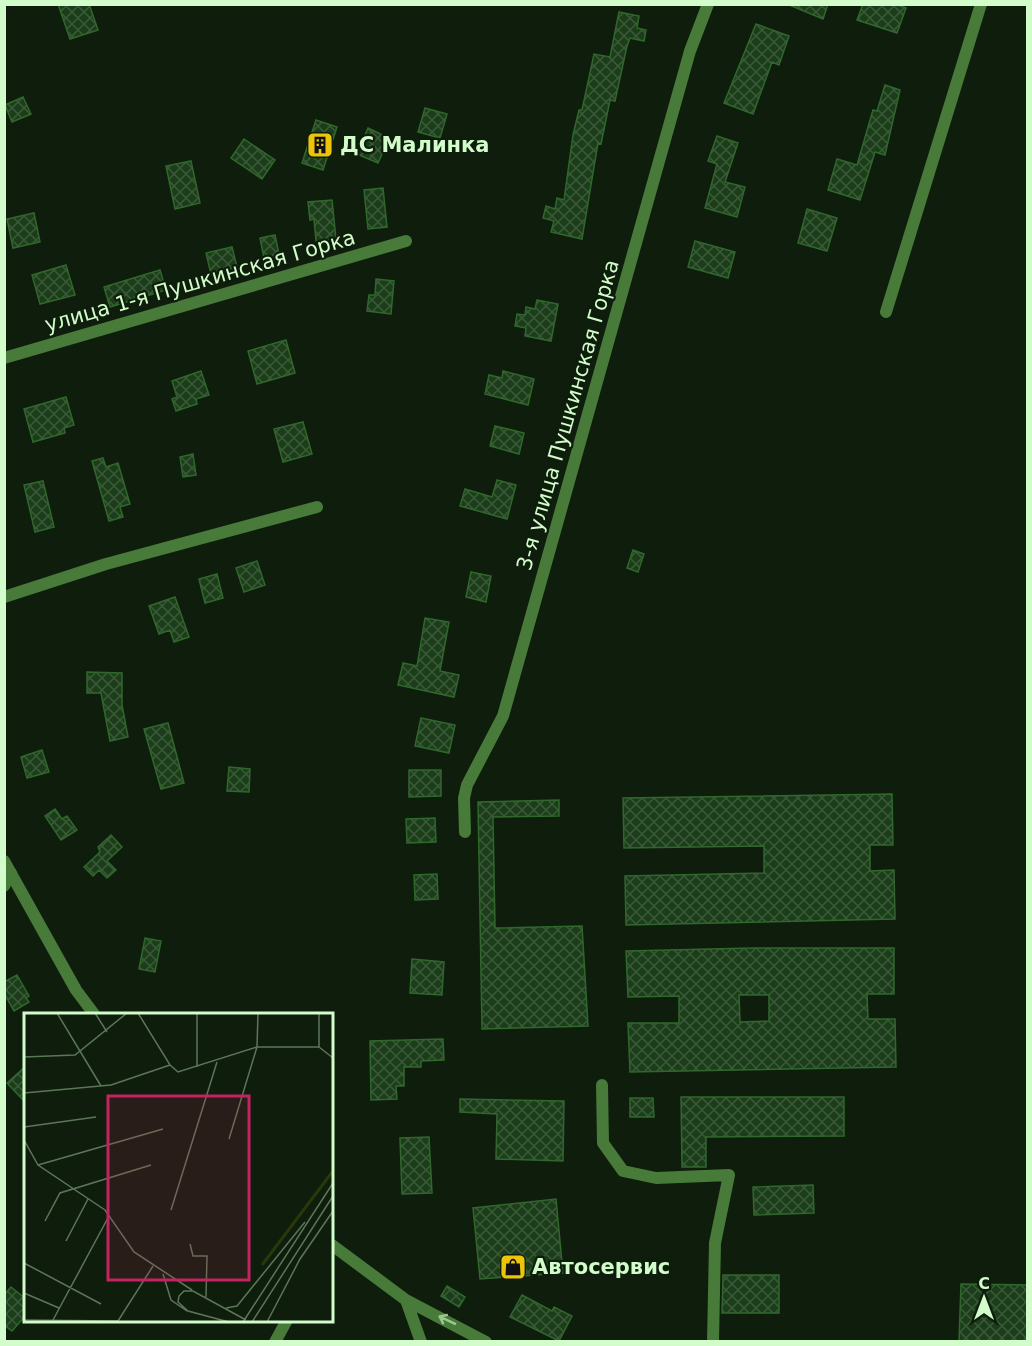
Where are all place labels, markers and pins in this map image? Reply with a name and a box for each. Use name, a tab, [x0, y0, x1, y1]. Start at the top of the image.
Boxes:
building icon: ДС Малинка	[305, 130, 335, 160]
place label: ДС Малинка	[340, 133, 490, 157]
shop icon: Автосервис	[498, 1252, 528, 1282]
place label: Автосервис	[532, 1255, 670, 1279]

